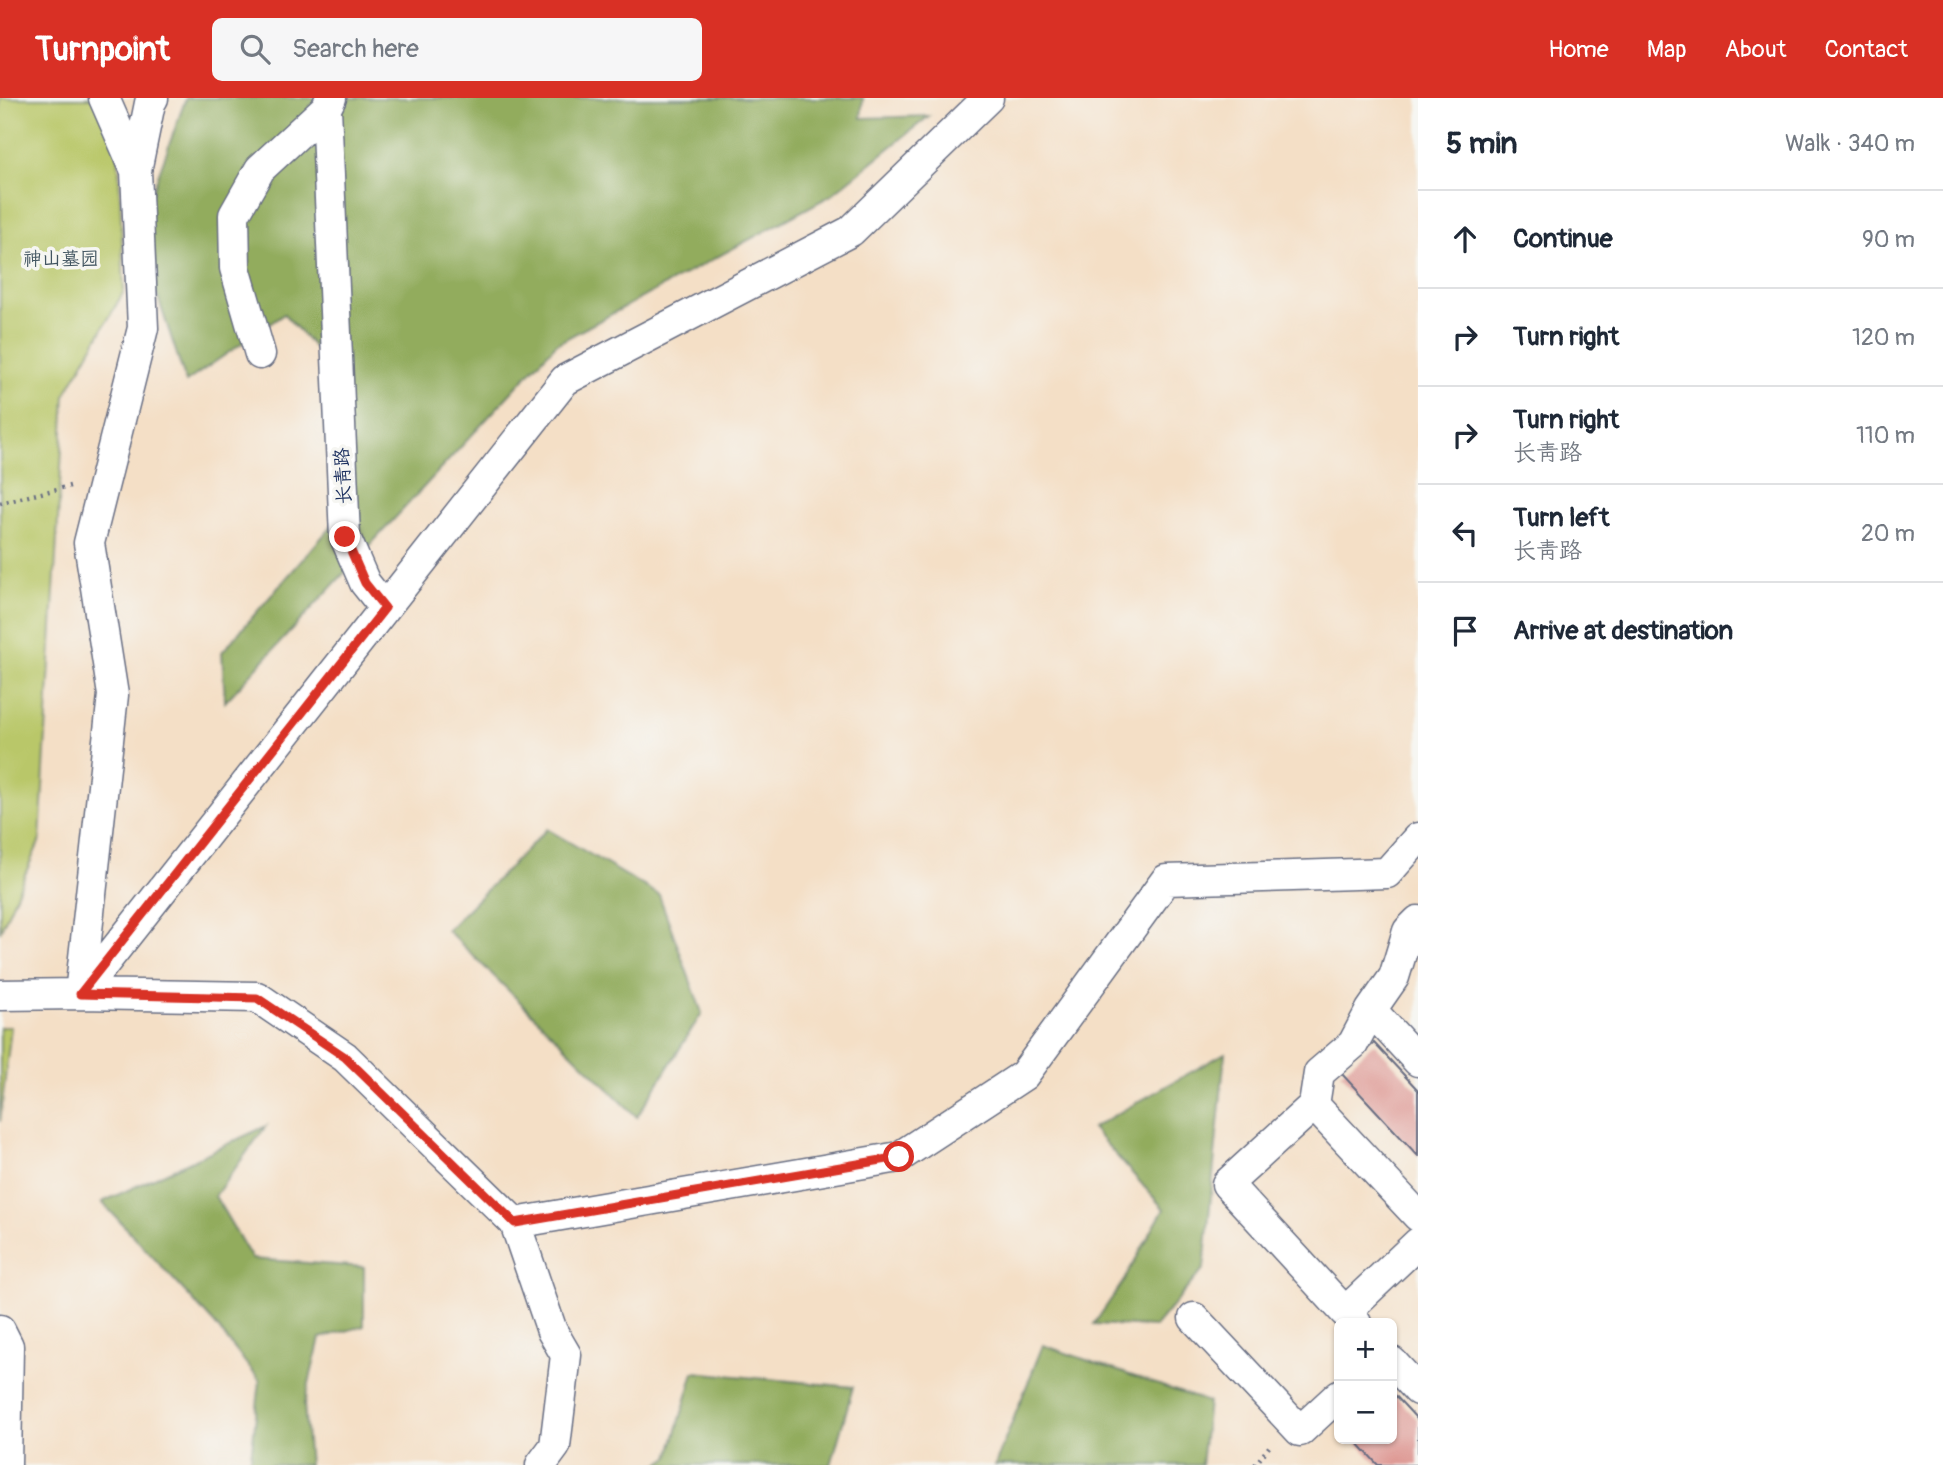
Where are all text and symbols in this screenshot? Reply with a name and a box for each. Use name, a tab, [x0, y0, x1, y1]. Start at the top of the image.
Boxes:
search box	[212, 18, 702, 81]
text: Turnpoint	[35, 29, 170, 70]
icon: search	[236, 30, 274, 68]
text: Search here	[292, 33, 419, 65]
text: Home	[1548, 35, 1609, 64]
text: Map	[1647, 35, 1687, 64]
text: About	[1725, 35, 1787, 64]
text: Contact	[1825, 35, 1908, 64]
text: 5 min	[1446, 125, 1517, 162]
text: Walk · 340 m	[1785, 129, 1915, 158]
icon: ahead	[1446, 220, 1484, 258]
text: Continue	[1513, 223, 1613, 255]
text: 90 m	[1862, 225, 1915, 254]
park label: 神山墓园	[23, 247, 99, 271]
icon: right	[1446, 318, 1484, 356]
text: Turn right	[1513, 321, 1619, 353]
text: 120 m	[1852, 323, 1915, 352]
text: Turn right	[1513, 404, 1619, 436]
icon: right	[1446, 416, 1484, 454]
text: 110 m	[1856, 421, 1915, 450]
text: 长青路	[1513, 438, 1582, 467]
street label: 长青路	[330, 447, 356, 505]
text: Turn left	[1513, 502, 1609, 534]
icon: left	[1446, 514, 1484, 552]
text: 20 m	[1861, 519, 1915, 548]
route end	[329, 521, 360, 552]
text: 长青路	[1513, 536, 1582, 565]
icon: arrive	[1446, 612, 1484, 650]
text: Arrive at destination	[1513, 615, 1733, 647]
route start	[883, 1141, 914, 1172]
map controls	[1334, 1318, 1397, 1444]
button: +	[1334, 1318, 1397, 1381]
button: −	[1334, 1381, 1397, 1444]

